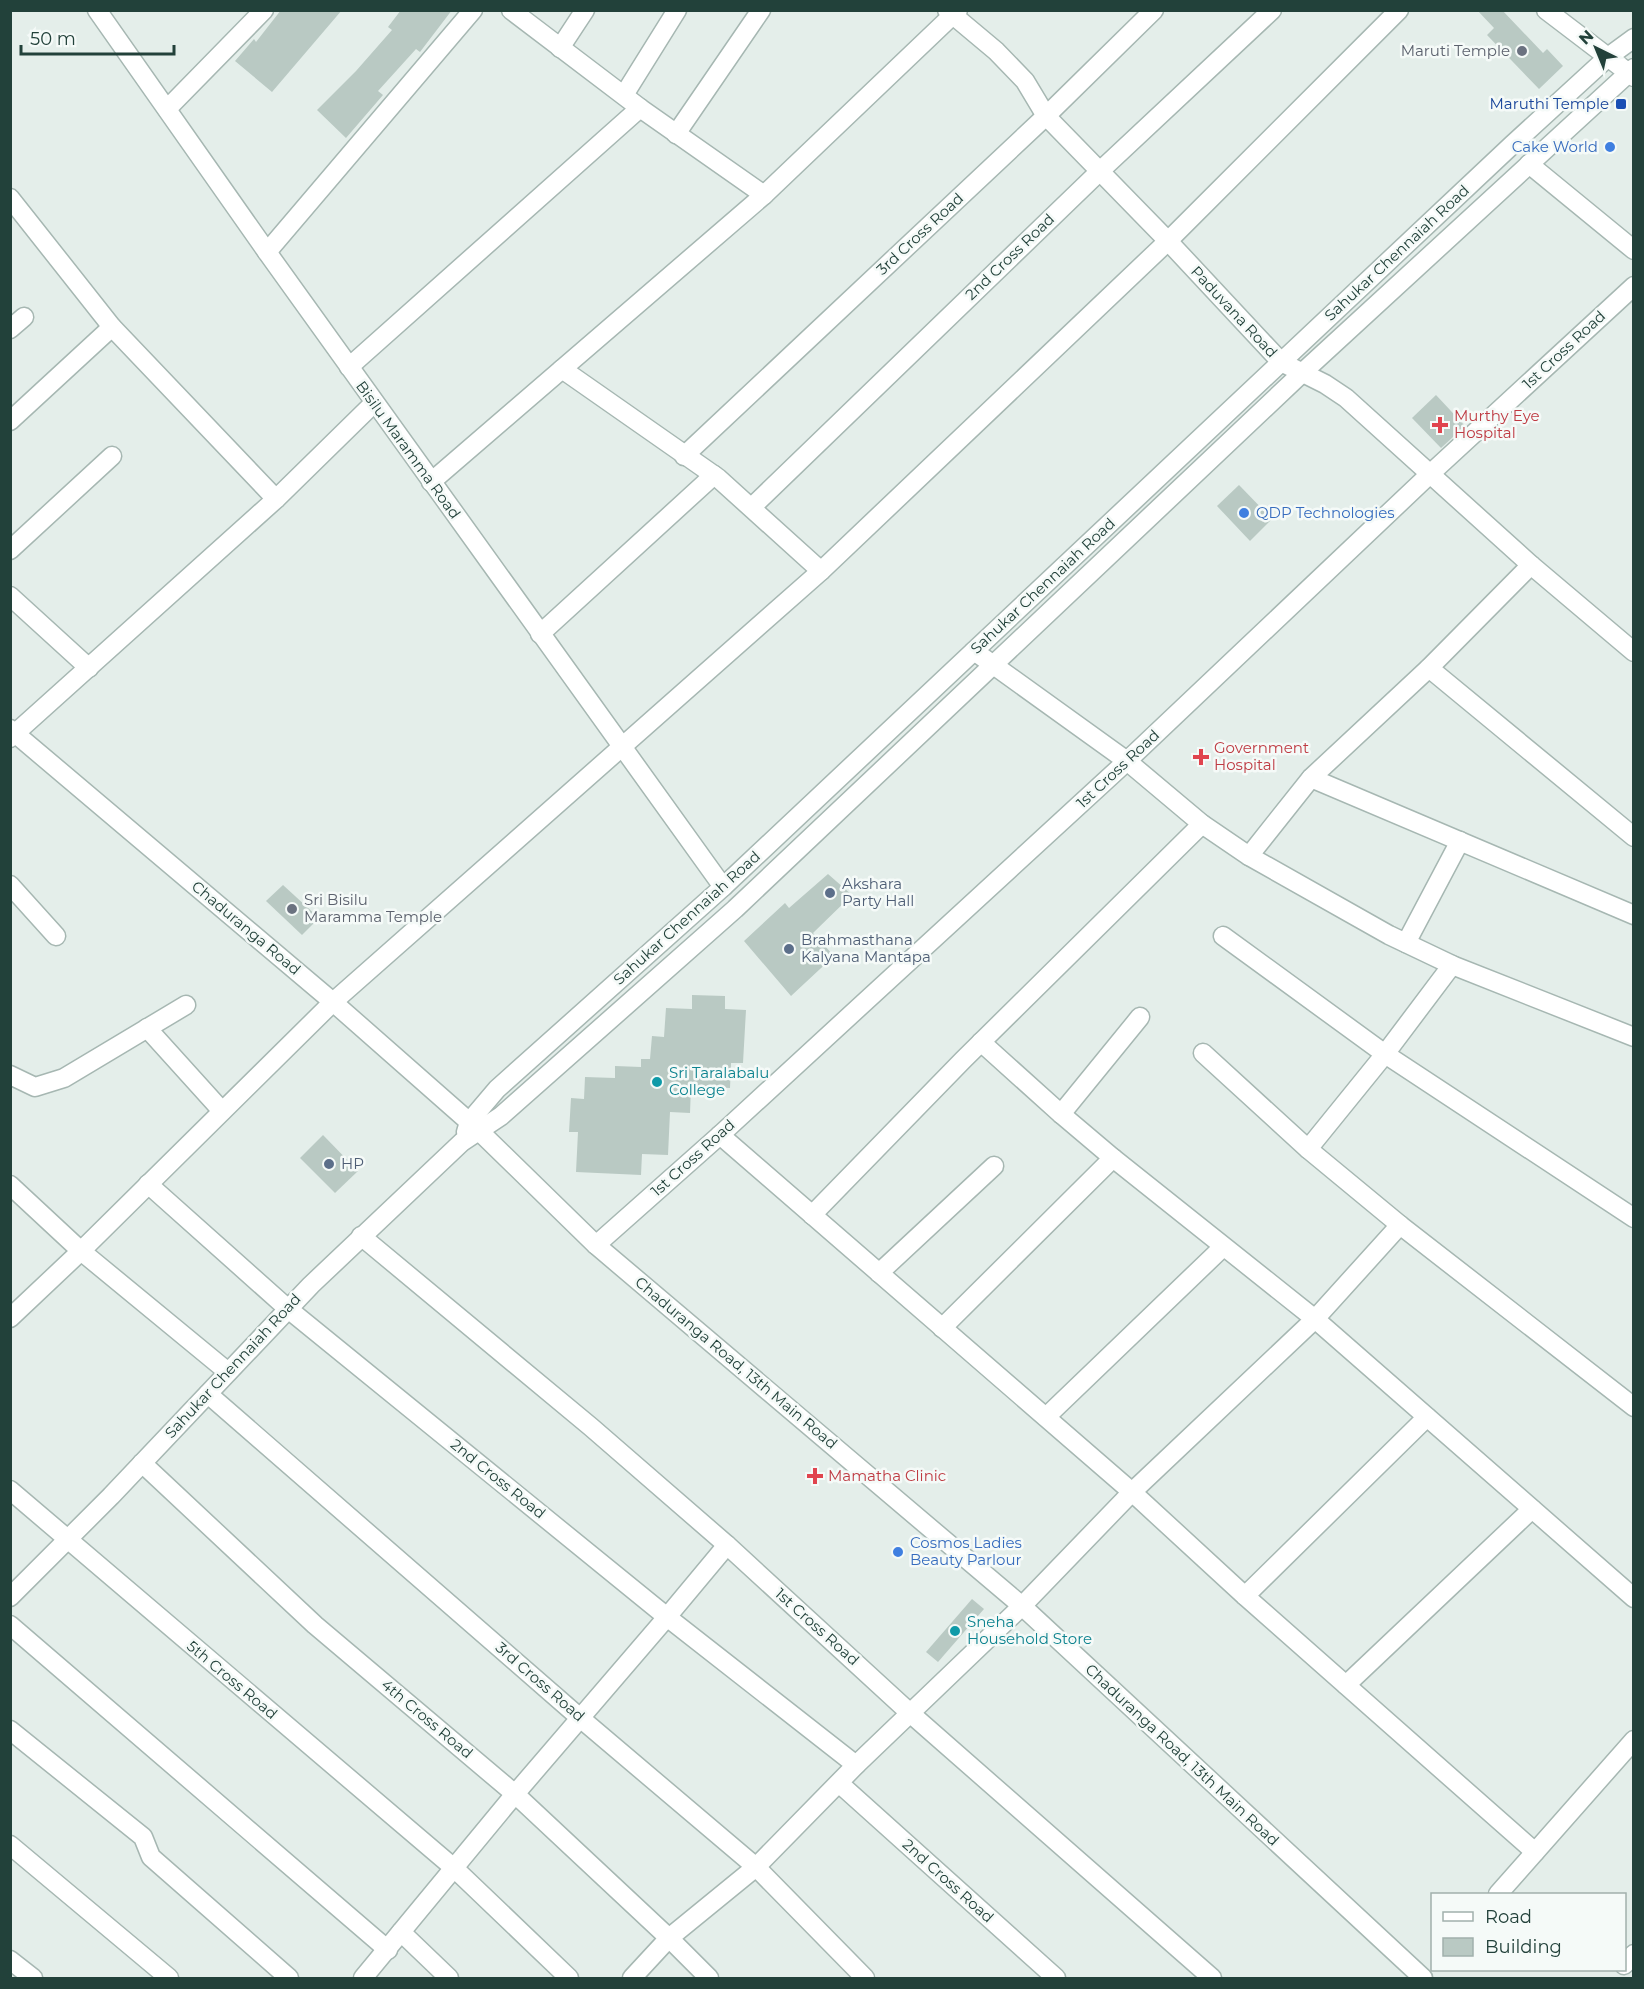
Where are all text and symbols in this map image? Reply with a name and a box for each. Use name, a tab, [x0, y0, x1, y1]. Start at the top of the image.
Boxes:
scale bar	[21, 18, 174, 56]
north arrow	[1566, 18, 1626, 78]
text: N	[1575, 26, 1597, 49]
text: 50 m	[30, 28, 76, 50]
place label: Maruti Temple	[1401, 41, 1510, 60]
marker: Maruti Temple	[1515, 44, 1529, 58]
place label: Maruthi Temple	[1490, 94, 1609, 113]
marker: Maruthi Temple	[1614, 97, 1628, 111]
place label: Cake World	[1512, 137, 1598, 156]
marker: Cake World	[1603, 140, 1617, 154]
street label: Sahukar Chennaiah Road	[1320, 181, 1473, 325]
street label: 3rd Cross Road	[872, 188, 967, 279]
street label: 2nd Cross Road	[961, 209, 1058, 304]
street label: Paduvana Road	[1187, 262, 1282, 361]
street label: 1st Cross Road	[1518, 306, 1609, 393]
street label: Bisilu Maramma Road	[352, 377, 465, 522]
place label: Murthy Eye Hospital	[1454, 406, 1540, 442]
marker: Murthy Eye Hospital	[1431, 416, 1449, 434]
place label: QDP Technologies	[1256, 503, 1395, 522]
marker: QDP Technologies	[1237, 506, 1251, 520]
street label: Sahukar Chennaiah Road	[966, 514, 1119, 658]
street label: 1st Cross Road	[1072, 725, 1163, 812]
place label: Government Hospital	[1214, 738, 1309, 774]
marker: Government Hospital	[1192, 748, 1210, 766]
street label: Sahukar Chennaiah Road	[609, 847, 764, 989]
place label: Akshara Party Hall	[842, 874, 914, 910]
street label: Chaduranga Road	[188, 876, 305, 979]
marker: Akshara Party Hall	[823, 886, 837, 900]
place label: Sri Bisilu Maramma Temple	[304, 890, 442, 926]
marker: Sri Bisilu Maramma Temple	[285, 902, 299, 916]
place label: Brahmasthana Kalyana Mantapa	[801, 930, 931, 966]
marker: Brahmasthana Kalyana Mantapa	[782, 942, 796, 956]
place label: Sri Taralabalu College	[669, 1063, 769, 1099]
marker: Sri Taralabalu College	[650, 1075, 664, 1089]
street label: 1st Cross Road	[647, 1115, 739, 1200]
place label: HP	[341, 1154, 364, 1173]
marker: HP	[322, 1157, 336, 1171]
street label: Chaduranga Road, 13th Main Road	[631, 1272, 841, 1453]
street label: Sahukar Chennaiah Road	[161, 1289, 305, 1442]
street label: 2nd Cross Road	[447, 1435, 550, 1523]
place label: Mamatha Clinic	[828, 1466, 946, 1485]
marker: Mamatha Clinic	[806, 1467, 824, 1485]
place label: Cosmos Ladies Beauty Parlour	[910, 1533, 1022, 1569]
marker: Cosmos Ladies Beauty Parlour	[891, 1545, 905, 1559]
street label: 1st Cross Road	[771, 1584, 863, 1669]
place label: Sneha Household Store	[967, 1612, 1092, 1648]
marker: Sneha Household Store	[948, 1624, 962, 1638]
street label: 5th Cross Road	[183, 1636, 281, 1723]
street label: 3rd Cross Road	[492, 1638, 589, 1726]
street label: Chaduranga Road, 13th Main Road	[1081, 1660, 1283, 1850]
street label: 4th Cross Road	[378, 1675, 477, 1762]
street label: 2nd Cross Road	[899, 1835, 998, 1927]
legend	[1431, 1893, 1626, 1971]
text: Road	[1485, 1906, 1532, 1928]
text: Building	[1485, 1936, 1562, 1958]

